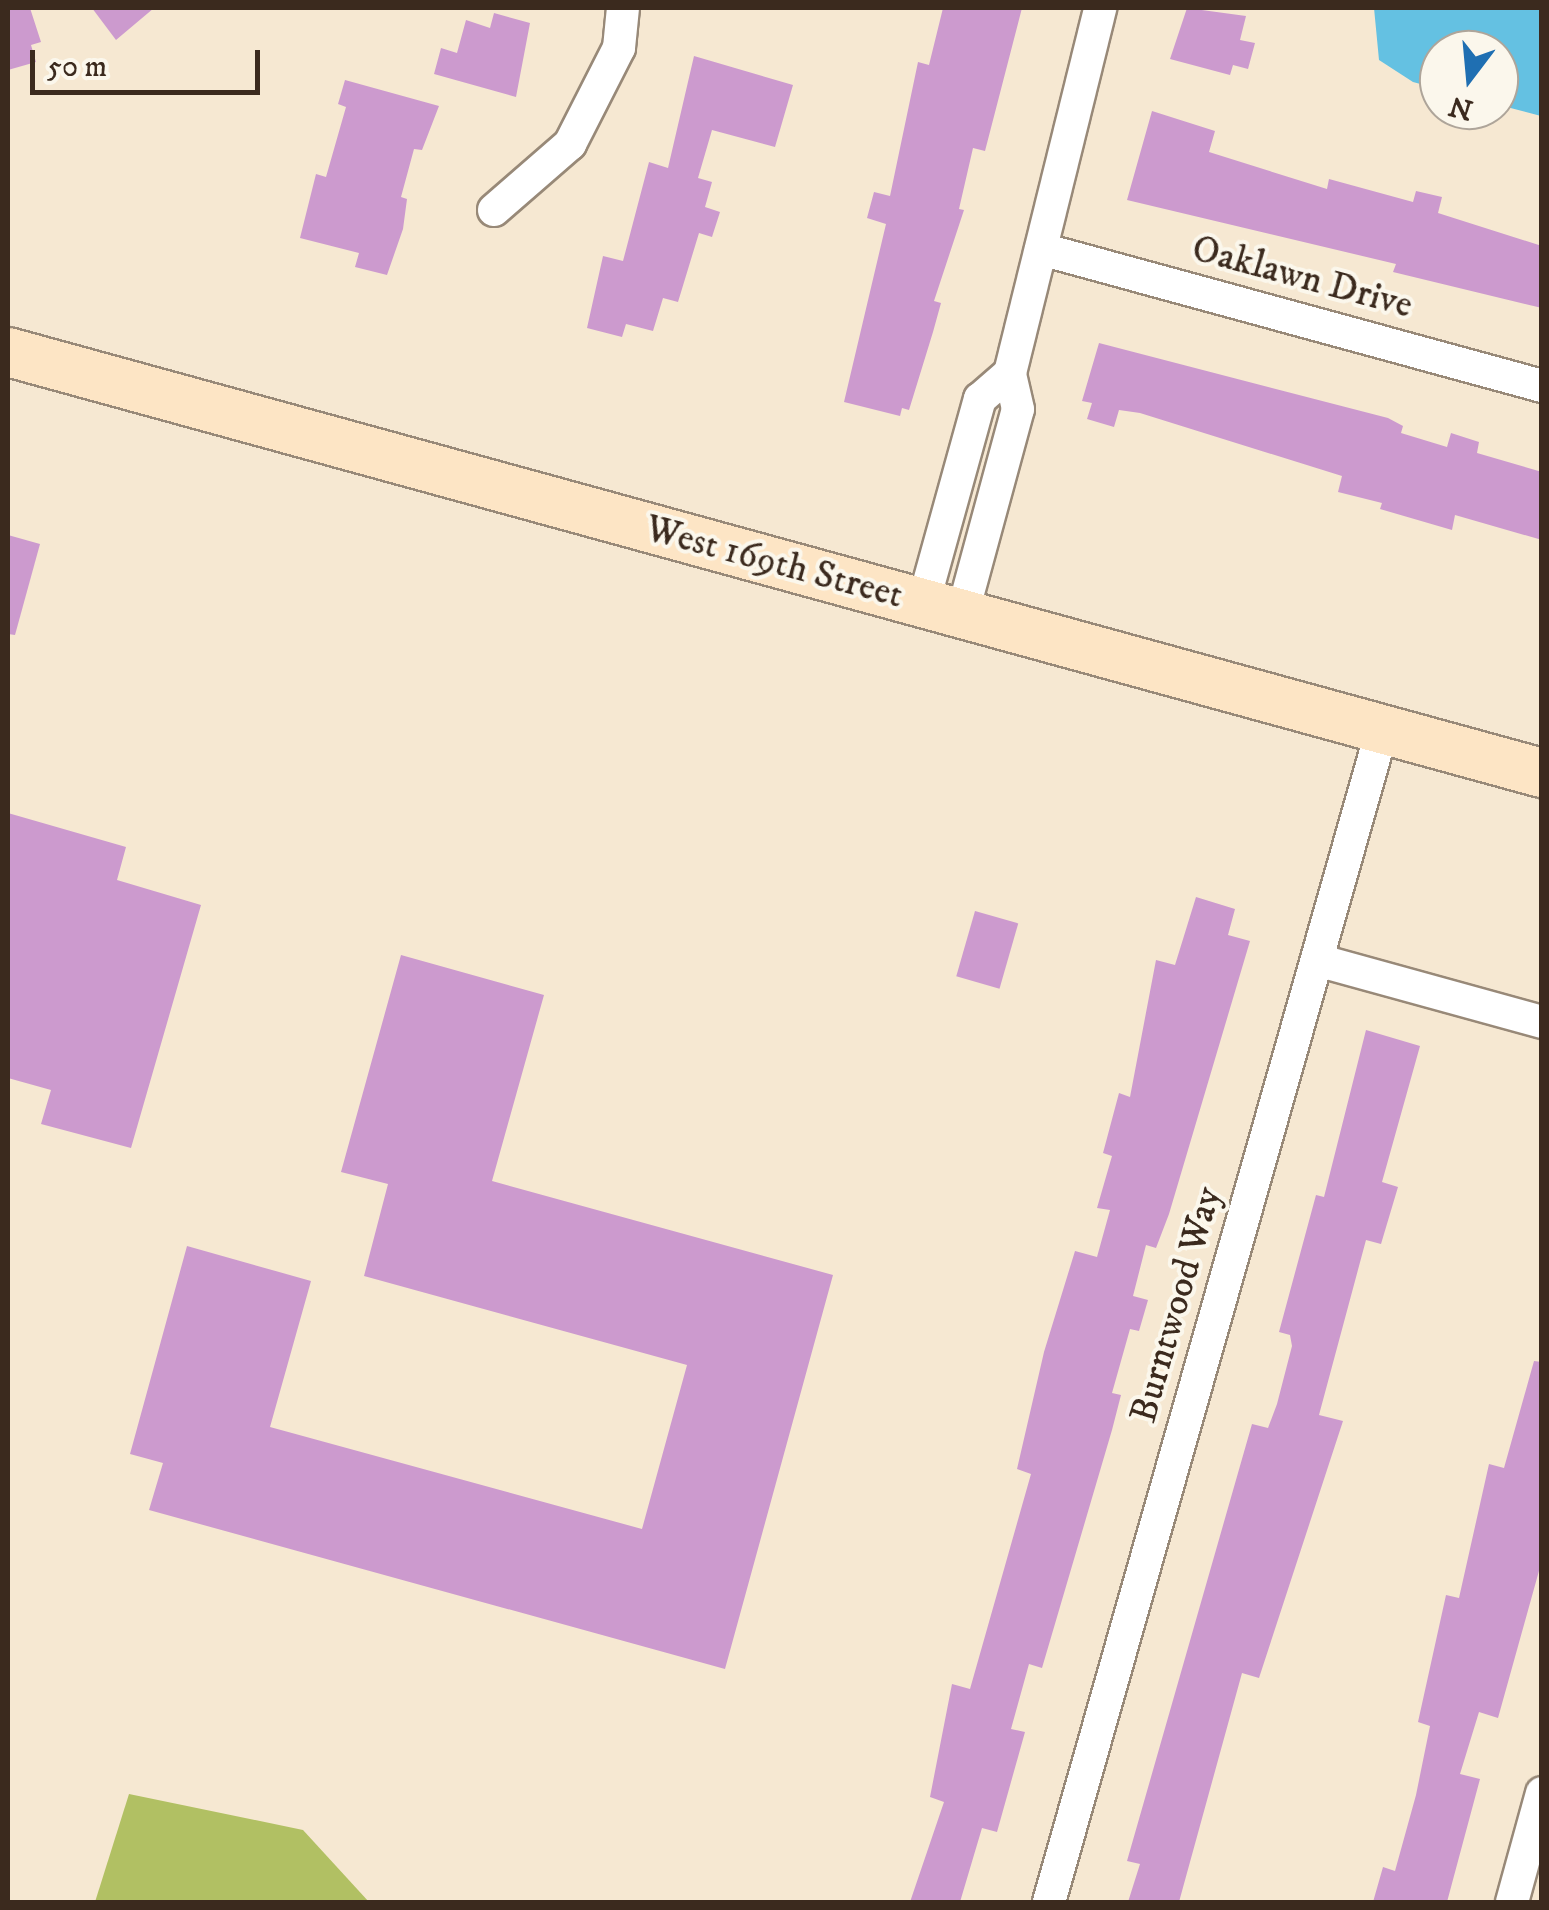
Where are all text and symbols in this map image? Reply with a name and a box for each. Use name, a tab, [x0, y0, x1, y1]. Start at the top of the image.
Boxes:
scale bar	[35, 30, 265, 92]
north arrow	[1419, 30, 1519, 130]
text: 50 m	[47, 49, 107, 86]
text: N	[1445, 87, 1477, 127]
street label: Oaklawn Drive	[1187, 227, 1417, 329]
street label: West 169th Street	[640, 507, 908, 619]
street label: Burntwood Way	[1122, 1182, 1232, 1428]

